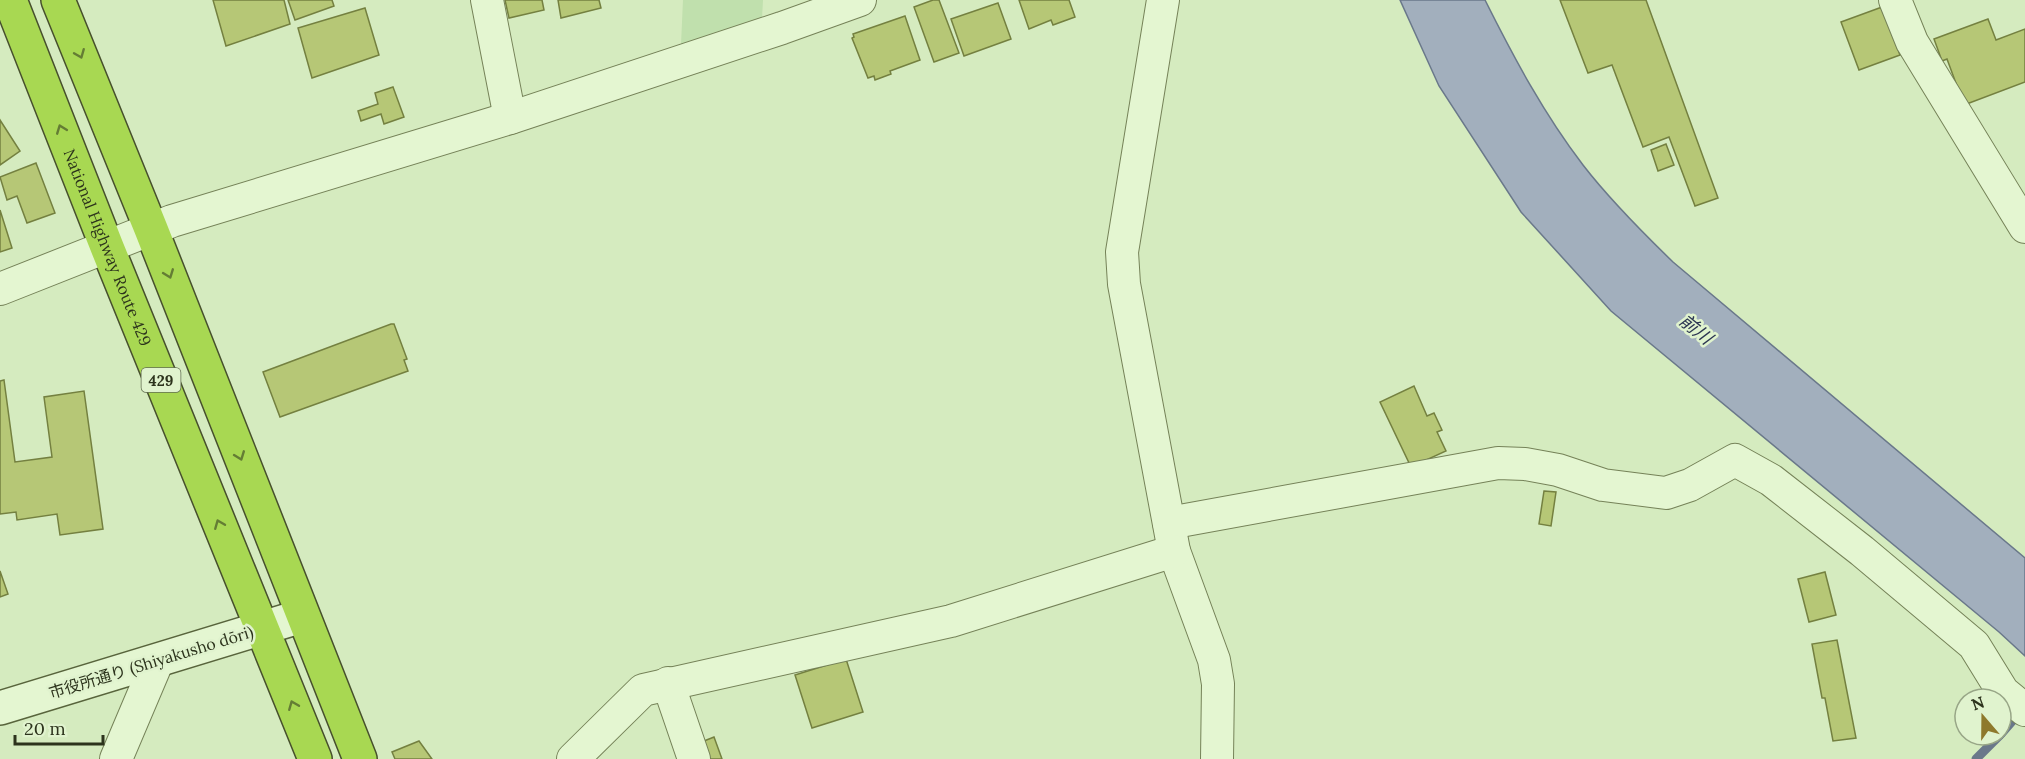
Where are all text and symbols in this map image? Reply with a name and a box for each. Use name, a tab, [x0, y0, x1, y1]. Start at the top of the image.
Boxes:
one-way arrow	[73, 48, 85, 59]
one-way arrow	[56, 124, 68, 135]
street label: National Highway Route 429	[59, 146, 156, 349]
one-way arrow	[162, 268, 174, 279]
water label: 前川	[1675, 309, 1719, 351]
road number: 429	[142, 368, 180, 392]
one-way arrow	[233, 449, 245, 460]
one-way arrow	[214, 519, 226, 530]
street label: 市役所通り (Shiyakusho dōri)	[46, 621, 256, 704]
north arrow	[1953, 687, 2013, 747]
text: N	[1969, 691, 1987, 714]
one-way arrow	[287, 700, 300, 711]
scale bar	[15, 708, 104, 746]
text: 20 m	[24, 717, 66, 740]

